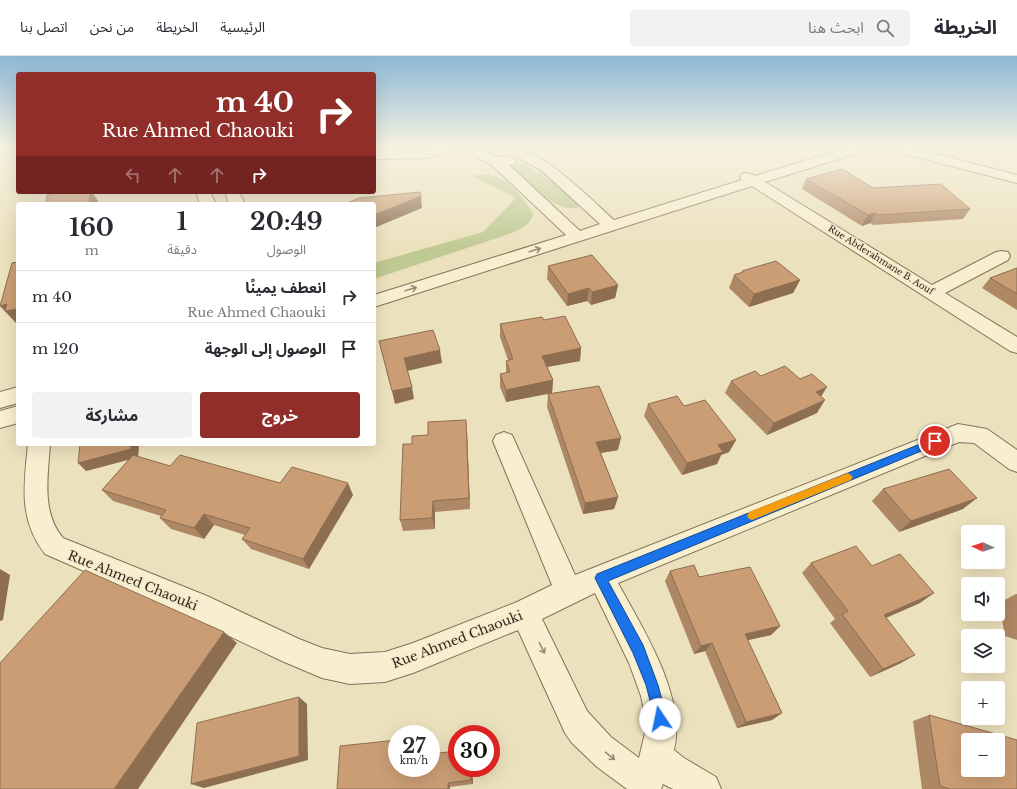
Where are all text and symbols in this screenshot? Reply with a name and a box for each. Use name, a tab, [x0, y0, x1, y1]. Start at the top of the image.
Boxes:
search box	[630, 10, 910, 46]
text: الخريطة	[934, 16, 997, 39]
icon: search	[874, 17, 896, 39]
text: اتصل بنا	[20, 18, 68, 36]
text: من نحن	[90, 18, 134, 36]
text: الخريطة	[156, 18, 198, 36]
text: الرئيسية	[220, 18, 265, 36]
text: ابحث هنا	[808, 18, 864, 37]
text: 40 m	[216, 85, 294, 120]
icon: right	[308, 88, 360, 140]
text: Rue Ahmed Chaouki	[102, 120, 294, 142]
icon: left	[122, 164, 144, 186]
icon: ahead	[164, 164, 186, 186]
icon: ahead	[206, 164, 228, 186]
icon: right	[248, 164, 270, 186]
text: 1	[177, 207, 187, 236]
text: 20:49	[250, 207, 323, 236]
text: 160	[69, 213, 114, 242]
street label: Rue Abderahmane B. Aouf	[826, 222, 937, 297]
text: دقيقة	[167, 241, 197, 258]
text: الوصول	[267, 241, 306, 258]
text: m	[85, 242, 99, 259]
one-way arrow	[529, 246, 542, 253]
text: انعطف يمينًا	[245, 278, 326, 297]
one-way arrow	[405, 285, 418, 292]
icon: right	[338, 286, 360, 308]
text: 40 m	[32, 287, 72, 306]
text: Rue Ahmed Chaouki	[187, 304, 326, 321]
icon: arrive	[338, 338, 360, 360]
text: 120 m	[32, 339, 79, 358]
text: الوصول إلى الوجهة	[205, 339, 326, 358]
button: مشاركة	[32, 392, 192, 438]
button: خروج	[200, 392, 360, 438]
pin	[918, 424, 952, 458]
icon: arrive	[924, 430, 946, 452]
north arrow	[961, 525, 1005, 569]
map controls	[961, 525, 1005, 777]
street label: Rue Ahmed Chaouki	[65, 547, 201, 615]
button: sound	[961, 577, 1005, 621]
street label: Rue Ahmed Chaouki	[389, 606, 526, 672]
button: layers	[961, 629, 1005, 673]
one-way arrow	[539, 642, 547, 654]
button: +	[961, 681, 1005, 725]
position arrow	[639, 698, 681, 740]
speed limit sign: 30	[448, 725, 500, 777]
button: −	[961, 733, 1005, 777]
text: 27	[402, 734, 426, 758]
one-way arrow	[605, 752, 615, 761]
text: km/h	[400, 754, 428, 767]

